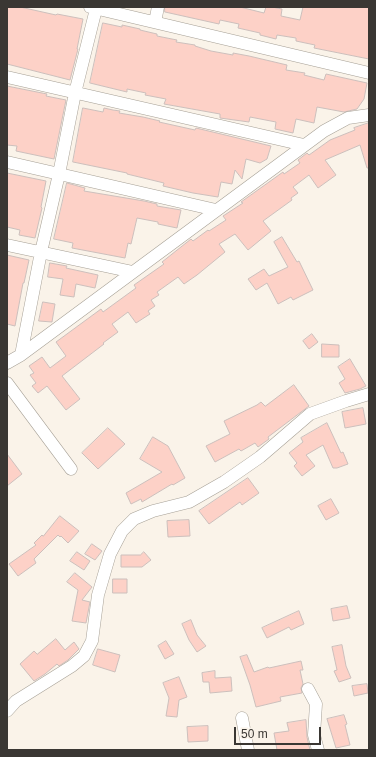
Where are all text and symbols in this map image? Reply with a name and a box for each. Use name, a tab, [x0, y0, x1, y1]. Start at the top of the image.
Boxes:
scale bar	[236, 719, 323, 745]
text: 50 m	[241, 727, 268, 741]

